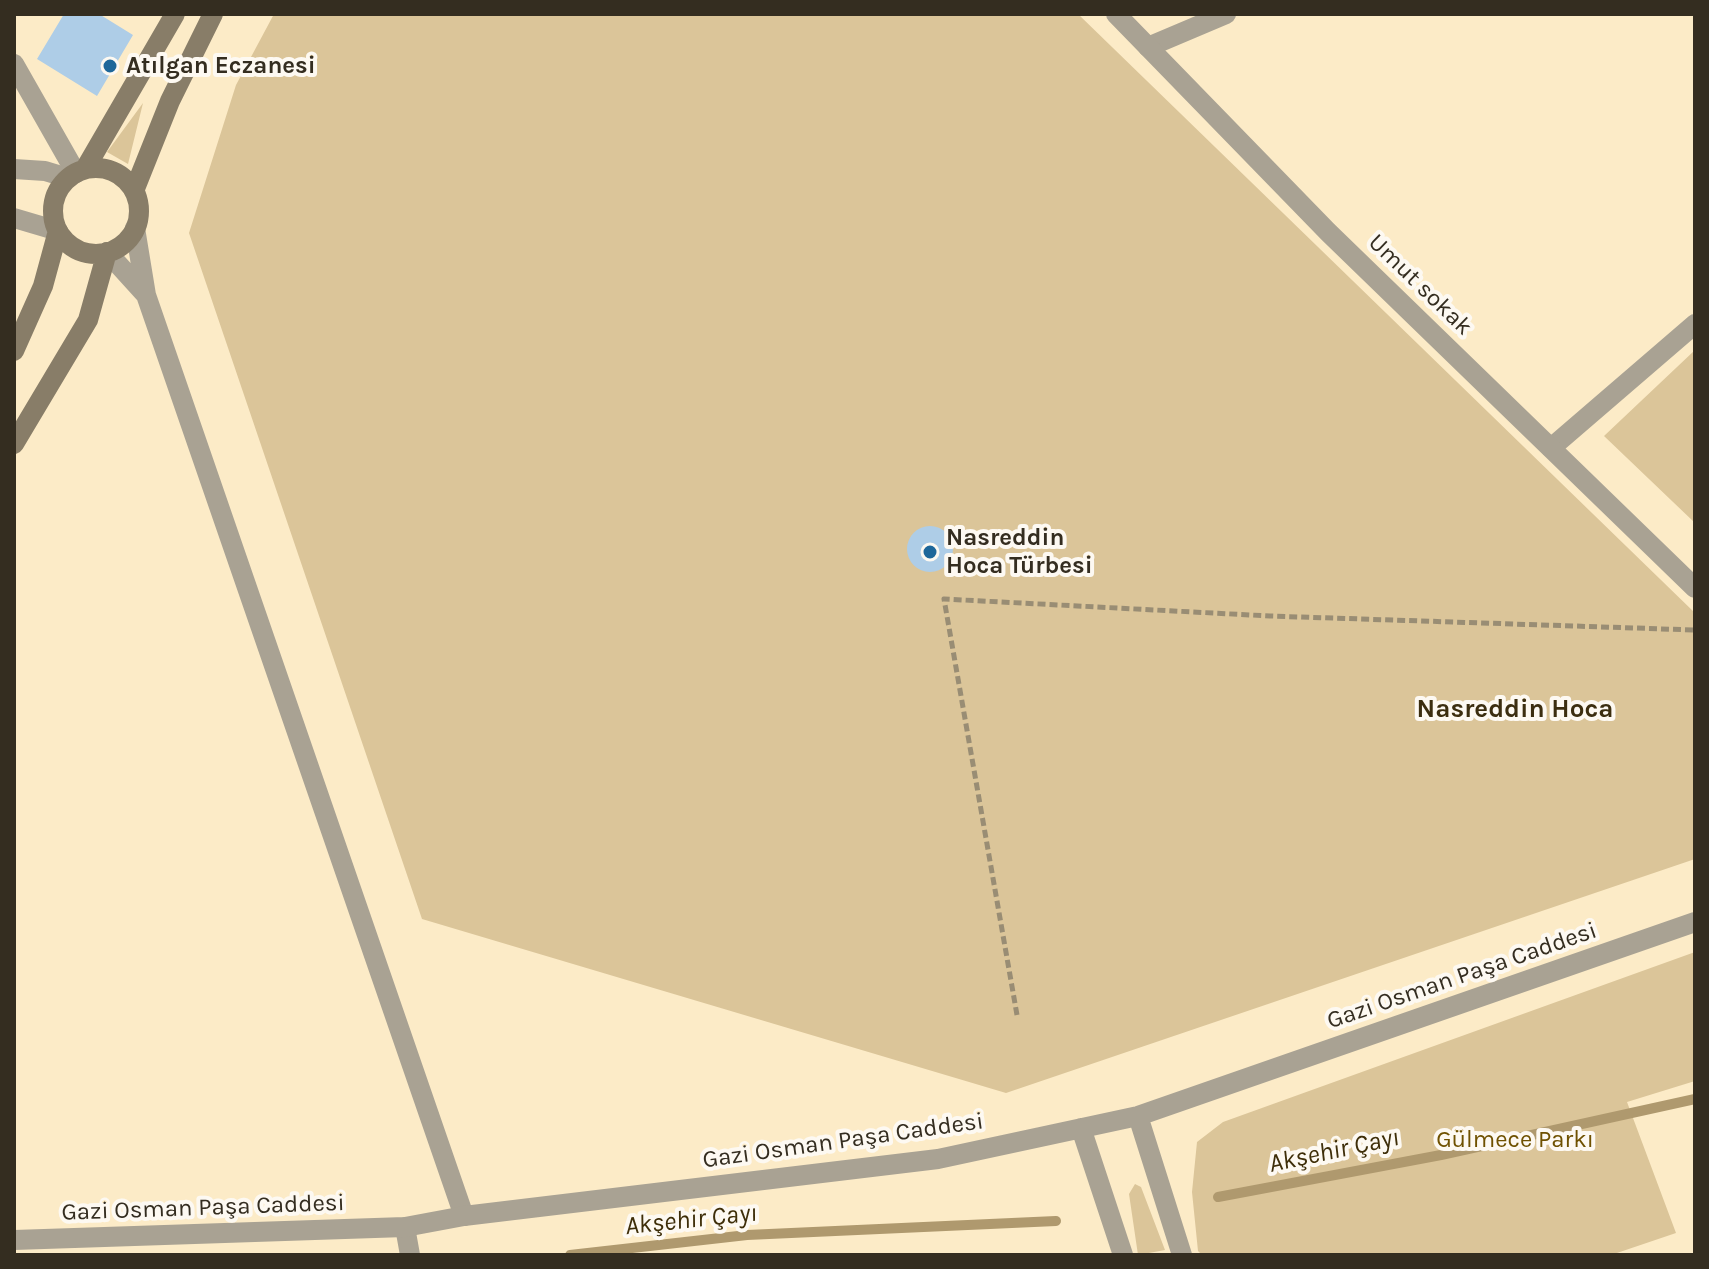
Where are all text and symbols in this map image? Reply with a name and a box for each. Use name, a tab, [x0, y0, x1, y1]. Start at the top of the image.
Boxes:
place label: Atılgan Eczanesi	[126, 52, 316, 80]
marker: Atılgan Eczanesi	[101, 57, 119, 75]
street label: Umut sokak	[1362, 228, 1478, 342]
place label: Nasreddin Hoca Türbesi	[946, 524, 1093, 580]
marker: Nasreddin Hoca Türbesi	[921, 543, 939, 561]
district label: Nasreddin Hoca	[1417, 694, 1613, 726]
street label: Gazi Osman Paşa Caddesi	[1323, 916, 1601, 1036]
street label: Gazi Osman Paşa Caddesi	[701, 1107, 985, 1175]
water label: Akşehir Çayı	[1266, 1122, 1402, 1180]
park label: Gülmece Parkı	[1436, 1126, 1594, 1154]
street label: Gazi Osman Paşa Caddesi	[61, 1189, 345, 1227]
water label: Akşehir Çayı	[624, 1198, 758, 1242]

